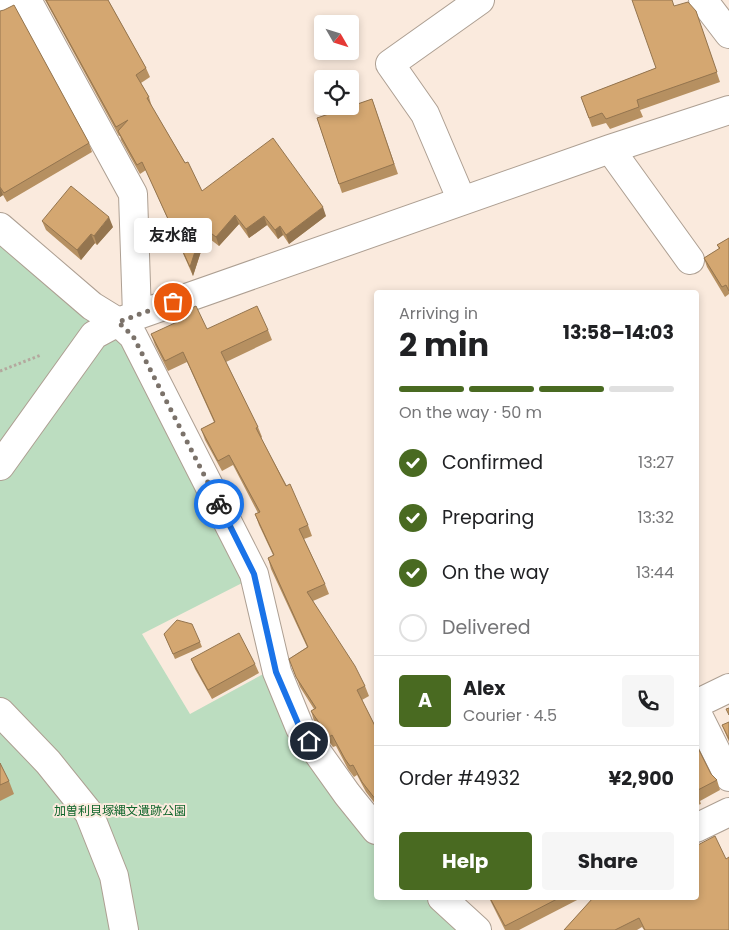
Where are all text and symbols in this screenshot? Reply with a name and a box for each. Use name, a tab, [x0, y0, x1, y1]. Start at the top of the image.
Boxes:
north arrow	[314, 15, 359, 60]
map controls	[314, 15, 359, 115]
button: locate	[314, 70, 359, 115]
callout: 友水館	[134, 217, 212, 252]
text: 友水館	[149, 224, 197, 247]
pin	[152, 281, 194, 323]
icon: bag	[159, 288, 187, 316]
text: Arriving in	[399, 302, 478, 325]
text: 13:58–14:03	[563, 319, 674, 346]
text: 2 min	[399, 322, 489, 367]
text: On the way · 50 m	[399, 401, 542, 424]
icon: check	[399, 449, 427, 477]
text: Confirmed	[442, 449, 543, 476]
text: 13:27	[638, 451, 674, 474]
courier	[194, 479, 244, 529]
icon: bike	[205, 490, 233, 518]
icon: check	[399, 504, 427, 532]
text: Preparing	[442, 504, 534, 531]
text: 13:32	[637, 506, 674, 529]
icon: check	[399, 559, 427, 587]
text: On the way	[442, 559, 549, 586]
text: 13:44	[636, 561, 674, 584]
text: Delivered	[442, 614, 531, 641]
text: Alex	[463, 675, 505, 702]
button: phone	[622, 675, 674, 727]
text: A	[418, 687, 432, 714]
text: Courier · 4.5	[463, 704, 557, 727]
pin	[288, 720, 330, 762]
icon: home	[295, 727, 323, 755]
text: Order #4932	[399, 765, 520, 792]
text: ¥2,900	[608, 765, 674, 792]
park label: 加曽利貝塚縄文遺跡公園	[54, 802, 186, 819]
button: Help	[399, 832, 532, 890]
button: Share	[542, 832, 674, 890]

